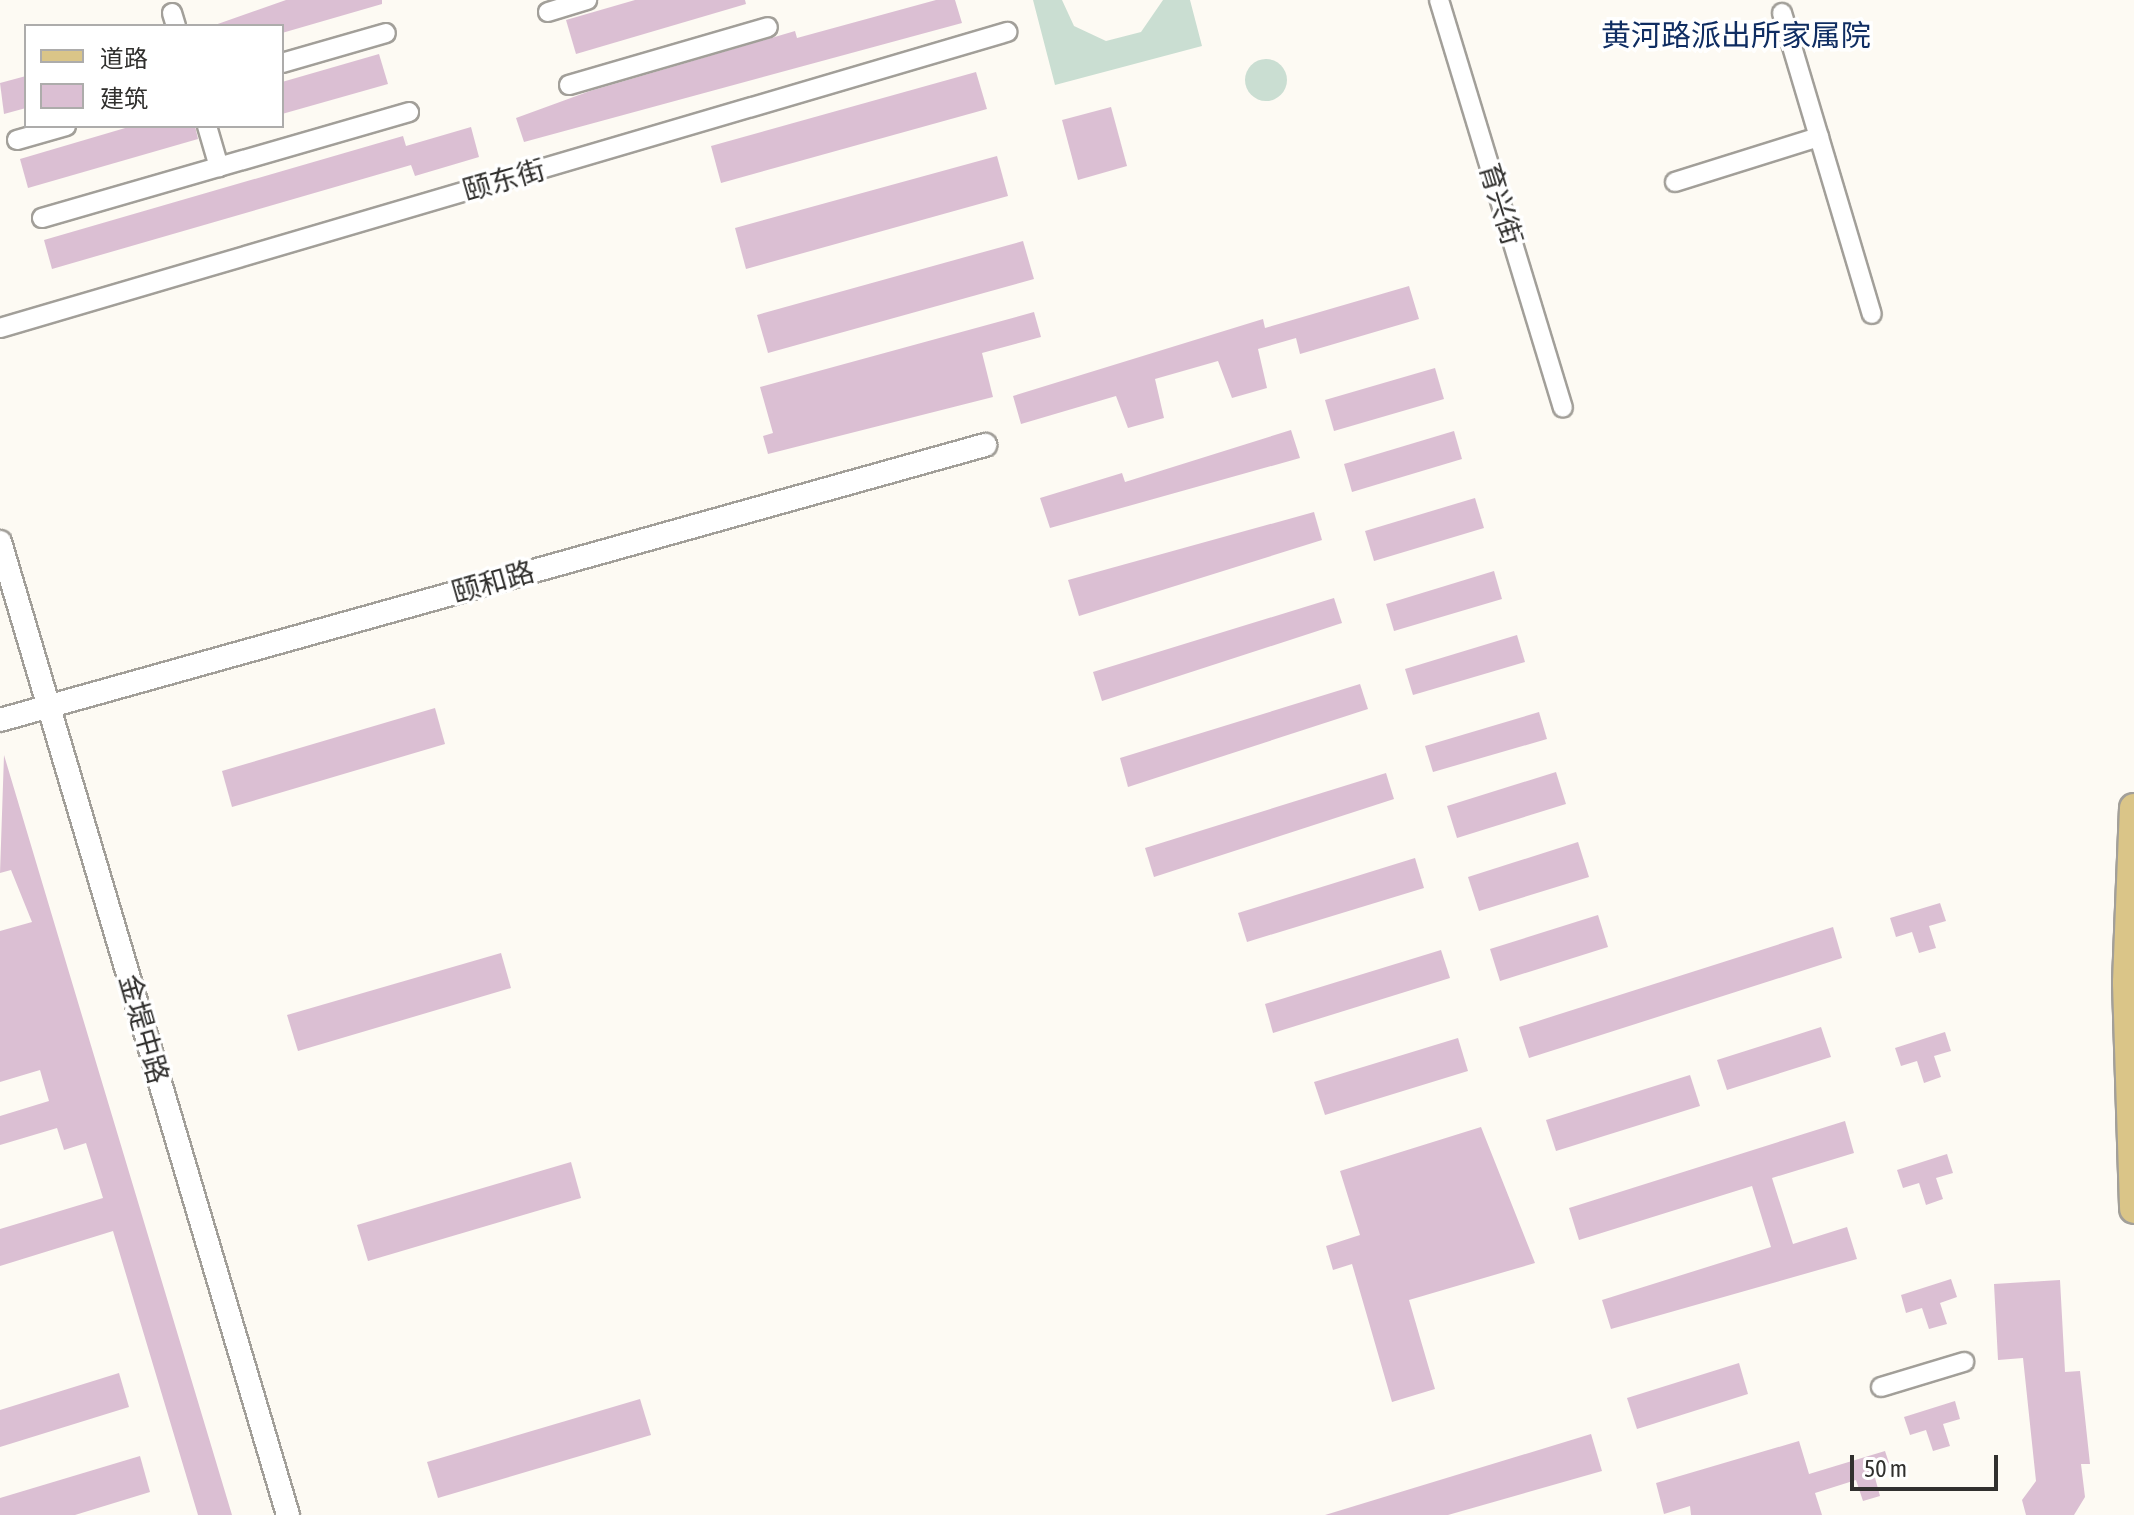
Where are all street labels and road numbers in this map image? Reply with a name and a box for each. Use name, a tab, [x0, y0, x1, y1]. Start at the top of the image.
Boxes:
street label: 颐东街	[459, 152, 549, 208]
street label: 育兴街	[1473, 159, 1529, 249]
street label: 颐和路	[448, 554, 538, 610]
street label: 金堤中路	[112, 971, 176, 1087]

